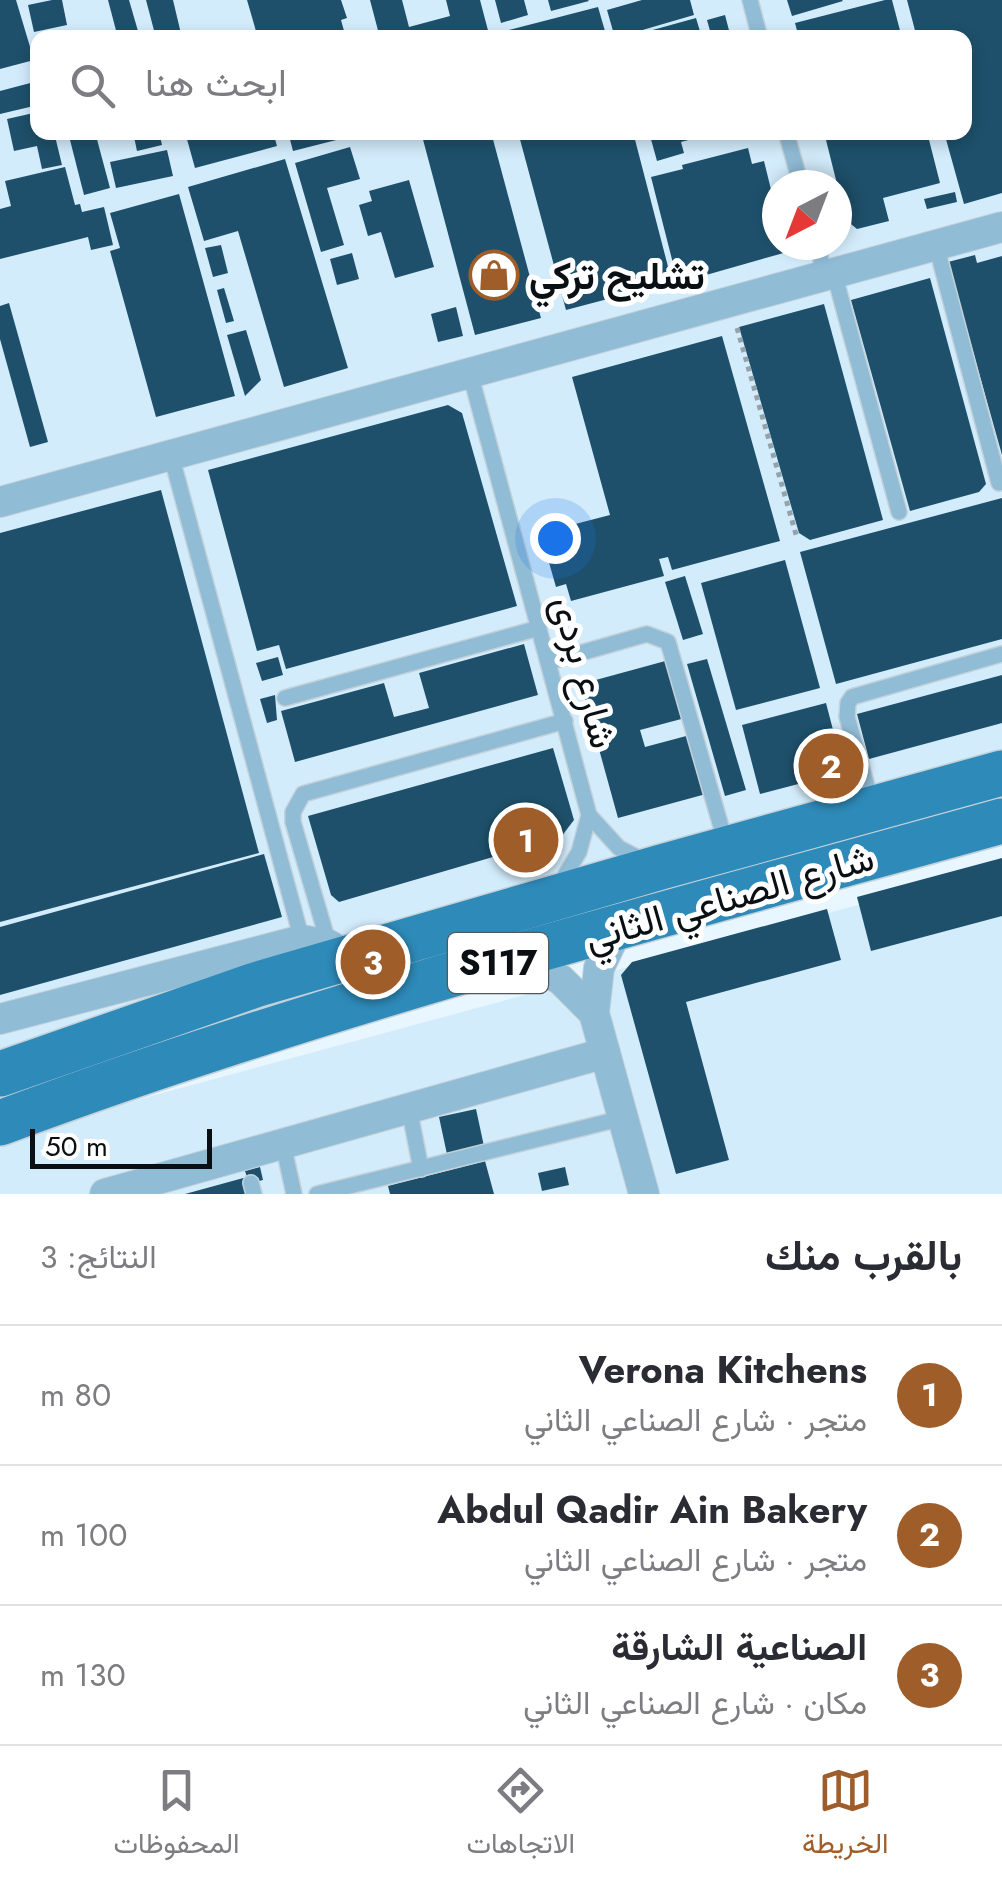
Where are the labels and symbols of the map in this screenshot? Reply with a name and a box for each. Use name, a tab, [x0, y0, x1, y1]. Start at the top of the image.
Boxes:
north arrow	[762, 170, 852, 260]
place label: تشليح تركي	[529, 248, 705, 308]
shop icon: تشليح تركي	[468, 249, 520, 301]
your location	[530, 513, 581, 564]
street label: شارع بردى	[538, 590, 632, 754]
pin: 2	[798, 728, 864, 804]
pin: 1	[494, 802, 558, 878]
street label: شارع الصناعي الثاني	[578, 829, 881, 968]
pin: 3	[340, 924, 406, 1000]
road number: S117	[448, 933, 548, 993]
scale bar	[30, 1124, 212, 1168]

